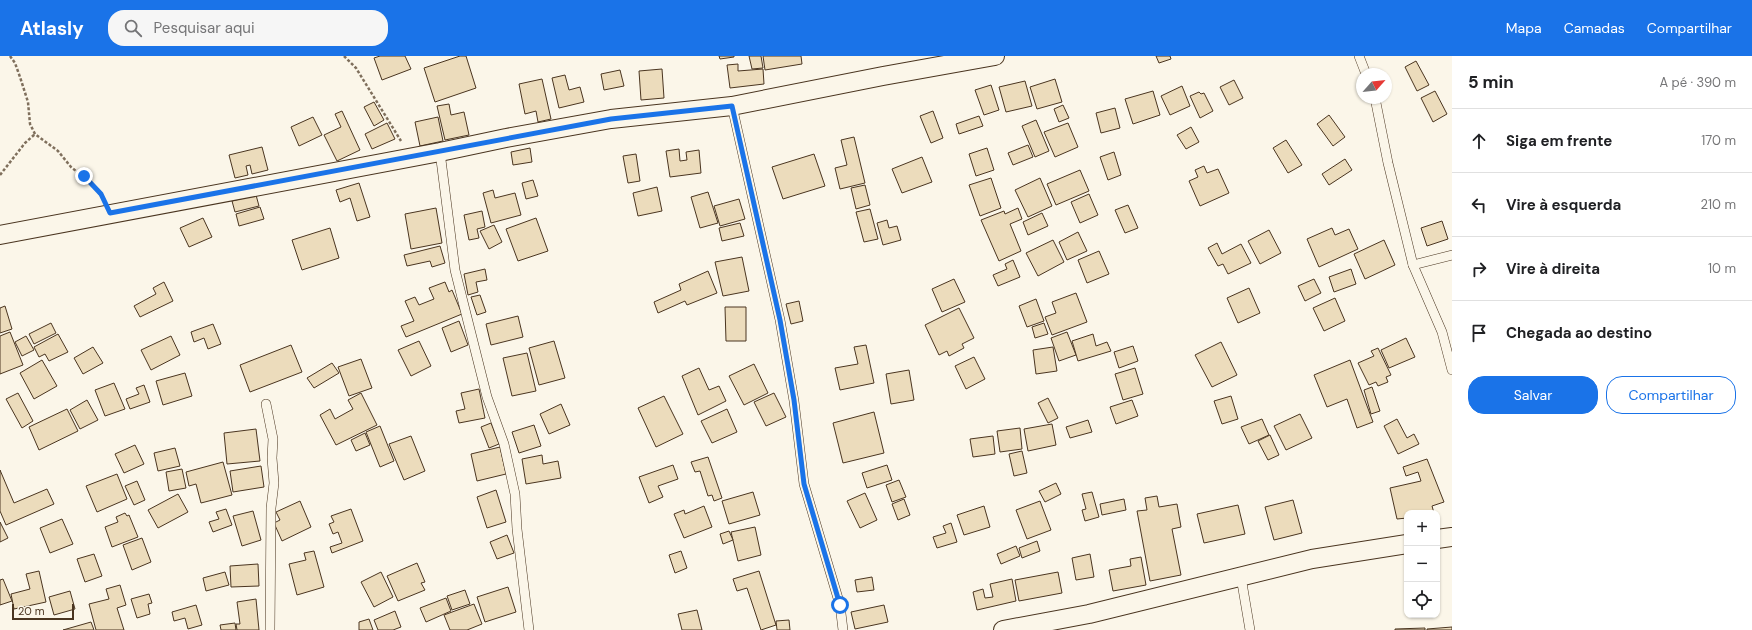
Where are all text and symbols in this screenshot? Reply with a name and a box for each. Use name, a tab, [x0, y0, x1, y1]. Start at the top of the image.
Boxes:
search box	[108, 10, 388, 46]
text: Atlasly	[20, 16, 84, 41]
icon: search	[122, 17, 144, 39]
text: Pesquisar aqui	[154, 18, 255, 38]
text: Mapa	[1506, 19, 1542, 37]
text: Camadas	[1564, 19, 1625, 37]
text: Compartilhar	[1647, 19, 1732, 37]
north arrow	[1356, 68, 1392, 104]
text: 5 min	[1468, 71, 1514, 93]
text: A pé · 390 m	[1659, 74, 1736, 91]
icon: ahead	[1468, 130, 1490, 152]
text: Siga em frente	[1506, 131, 1612, 151]
text: 170 m	[1701, 132, 1736, 149]
route end	[75, 167, 93, 185]
icon: left	[1468, 194, 1490, 216]
text: Vire à esquerda	[1506, 195, 1621, 215]
text: 210 m	[1701, 196, 1736, 213]
icon: right	[1468, 258, 1490, 280]
text: Vire à direita	[1506, 259, 1600, 279]
text: 10 m	[1708, 260, 1736, 277]
icon: arrive	[1468, 322, 1490, 344]
text: Chegada ao destino	[1506, 323, 1652, 343]
button: Salvar	[1468, 376, 1598, 414]
button: Compartilhar	[1606, 376, 1736, 414]
map controls	[1404, 510, 1440, 618]
button: +	[1404, 510, 1440, 546]
button: −	[1404, 546, 1440, 582]
button: locate	[1404, 582, 1440, 618]
route start	[831, 596, 849, 614]
scale bar	[12, 602, 74, 621]
text: 20 m	[18, 604, 44, 618]

